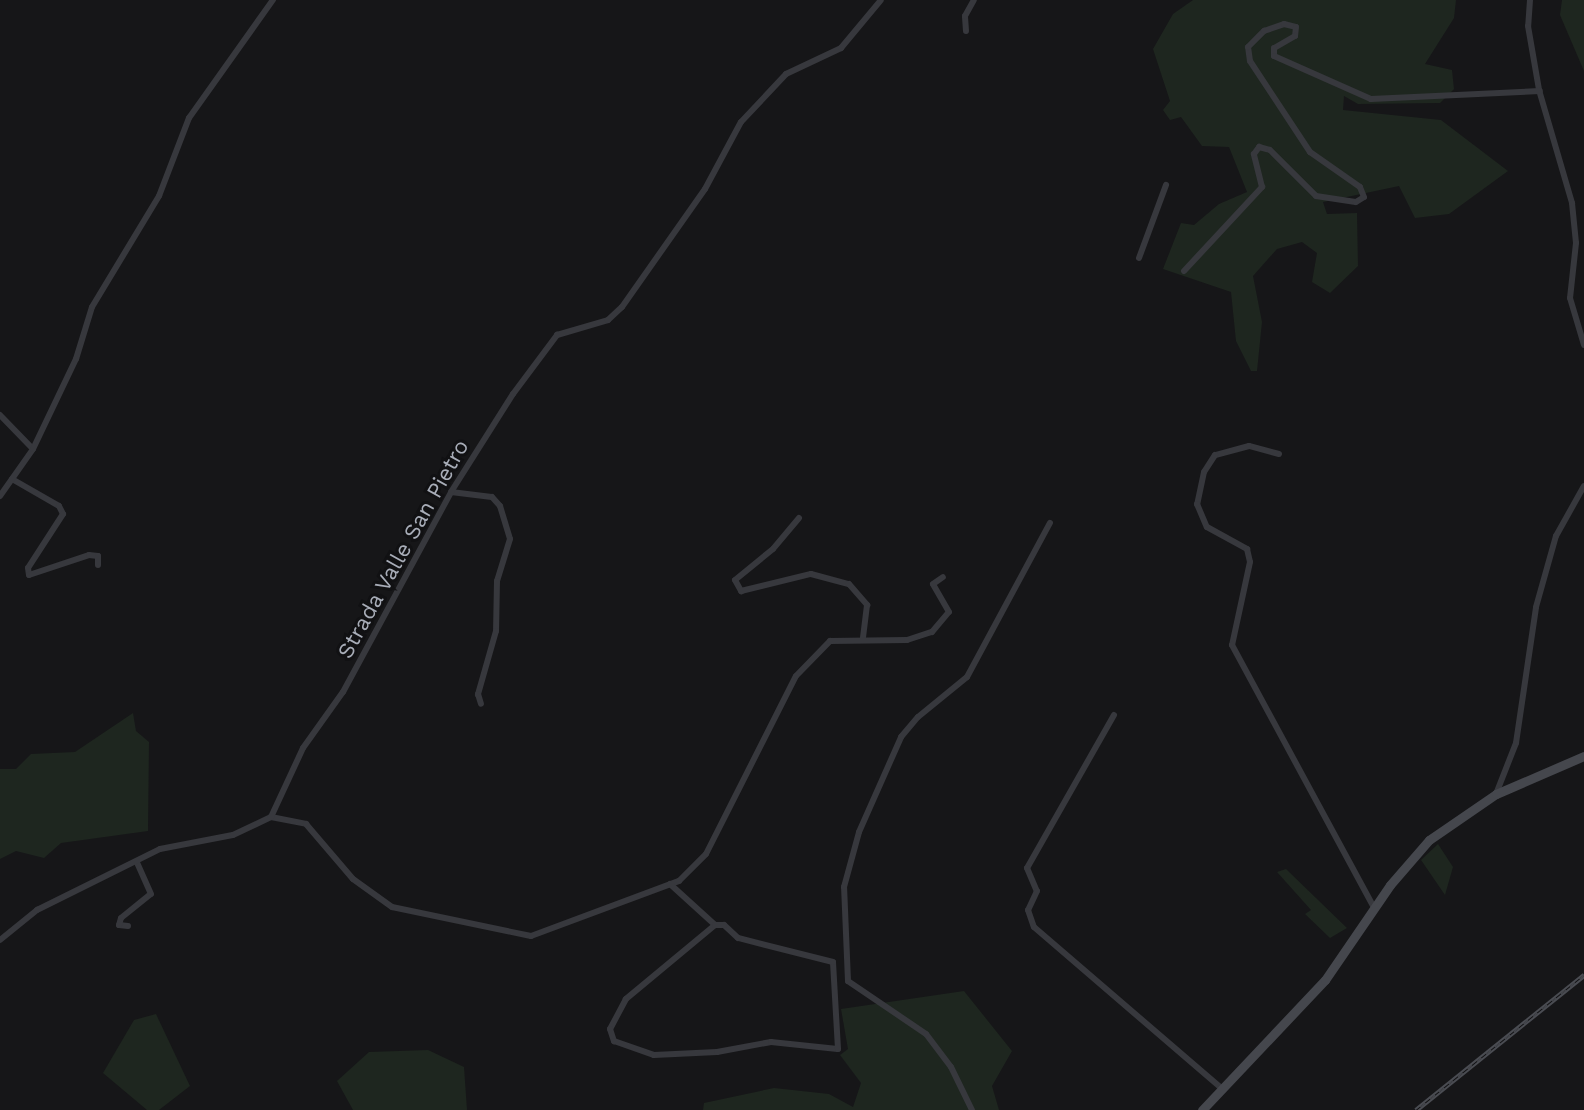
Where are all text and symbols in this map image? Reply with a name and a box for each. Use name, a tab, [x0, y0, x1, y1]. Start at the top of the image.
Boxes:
street label: Strada Valle San Pietro	[331, 434, 475, 664]

